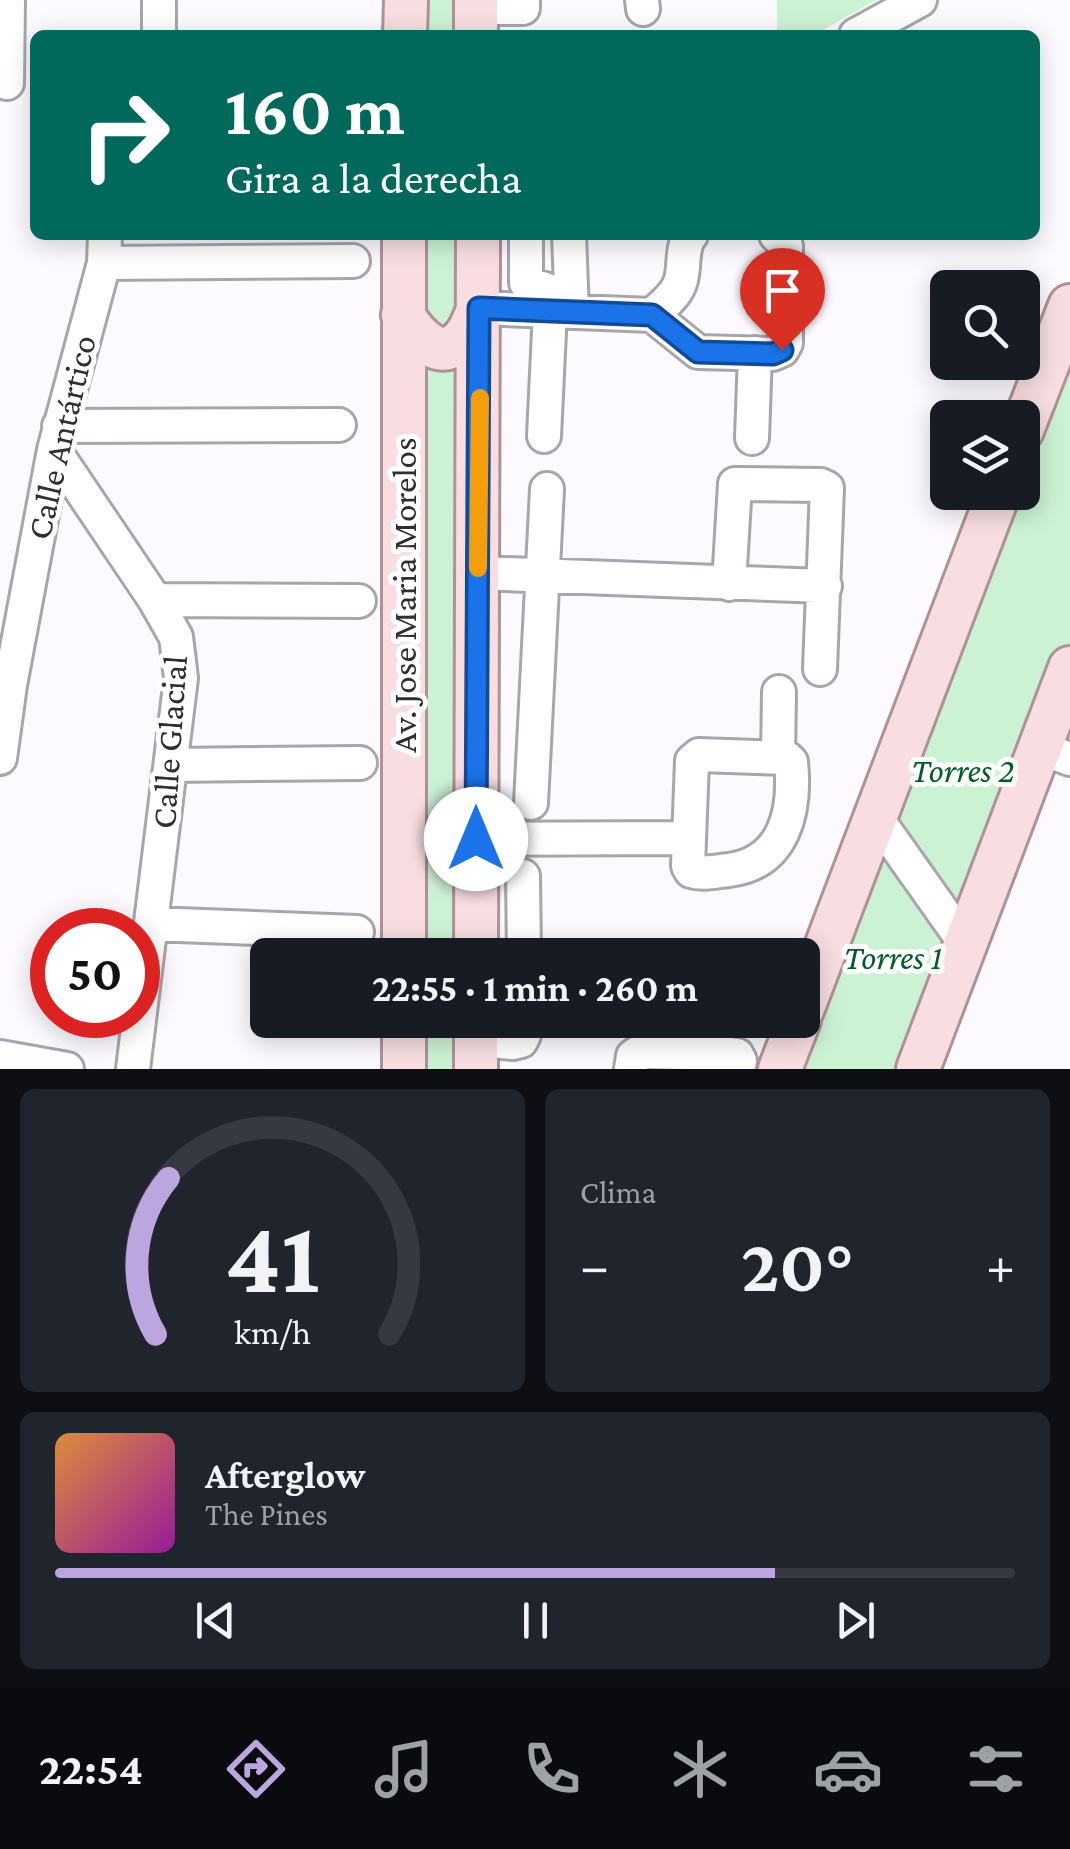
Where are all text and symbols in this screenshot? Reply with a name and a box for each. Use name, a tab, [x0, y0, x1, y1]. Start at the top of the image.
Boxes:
icon: right	[60, 70, 190, 200]
text: 160 m	[225, 71, 405, 149]
text: Gira a la derecha	[225, 153, 522, 203]
pin	[740, 248, 825, 351]
icon: arrive	[755, 263, 810, 318]
map controls	[930, 270, 1040, 510]
button: search	[930, 270, 1040, 380]
street label: Calle Antártico	[19, 331, 104, 543]
button: layers	[930, 400, 1040, 510]
street label: Av. Jose Maria Morelos	[385, 437, 424, 753]
street label: Calle Glacial	[144, 654, 195, 830]
park label: Torres 2	[911, 751, 1015, 790]
position arrow	[424, 787, 528, 891]
speed limit sign: 50	[30, 908, 160, 1038]
park label: Torres 1	[844, 938, 942, 977]
text: 22:55 · 1 min · 260 m	[372, 967, 698, 1009]
text: Clima	[580, 1174, 656, 1210]
text: 41	[225, 1199, 320, 1314]
text: 20°	[741, 1224, 854, 1307]
text: −	[580, 1235, 609, 1296]
text: +	[986, 1235, 1015, 1296]
text: km/h	[234, 1312, 311, 1352]
text: Afterglow	[205, 1454, 365, 1496]
text: The Pines	[205, 1496, 328, 1532]
icon: previous	[188, 1593, 243, 1648]
icon: pause	[508, 1593, 563, 1648]
icon: next	[828, 1593, 883, 1648]
icon: directions	[221, 1734, 291, 1804]
icon: music	[369, 1734, 439, 1804]
icon: phone	[517, 1734, 587, 1804]
icon: climate	[665, 1734, 735, 1804]
icon: car	[813, 1734, 883, 1804]
icon: filters	[961, 1734, 1031, 1804]
text: 22:54	[39, 1744, 143, 1794]

